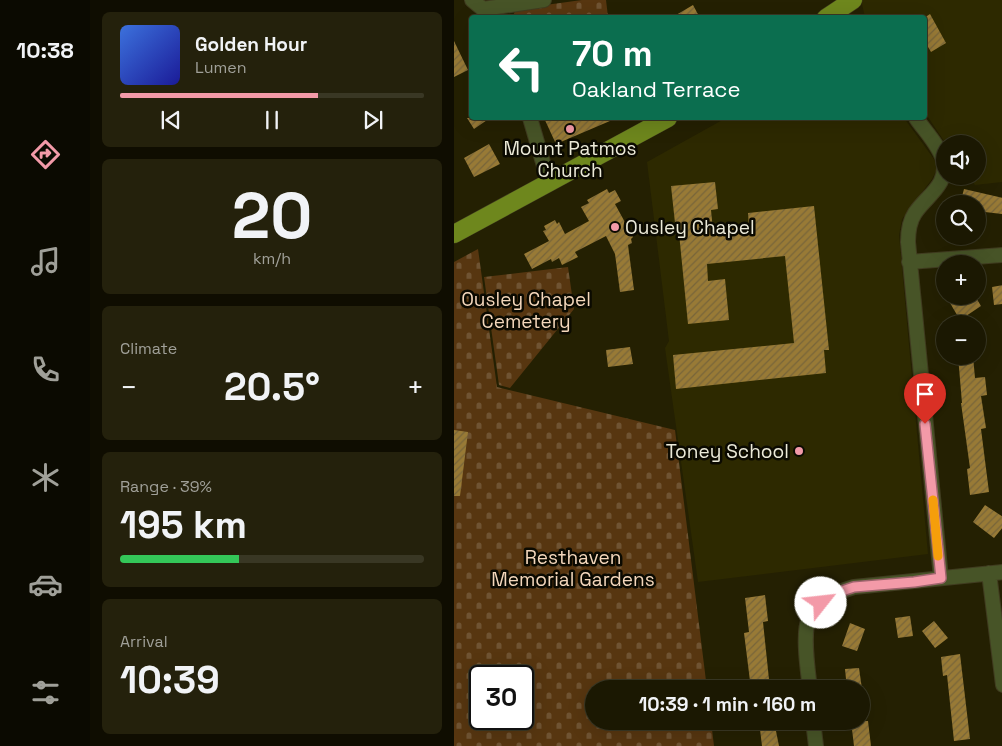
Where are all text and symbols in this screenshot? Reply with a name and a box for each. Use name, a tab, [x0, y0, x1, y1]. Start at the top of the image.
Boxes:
text: Golden Hour	[195, 32, 307, 57]
text: 70 m	[572, 32, 653, 76]
icon: left	[489, 35, 554, 100]
text: 10:38	[16, 36, 74, 64]
text: Lumen	[195, 57, 247, 78]
text: Oakland Terrace	[572, 75, 740, 103]
icon: previous	[157, 106, 185, 134]
icon: pause	[258, 106, 286, 134]
icon: next	[359, 106, 387, 134]
marker: Mount Patmos Church	[564, 123, 576, 135]
map controls	[936, 135, 986, 365]
button: sound	[936, 135, 986, 185]
place label: Mount Patmos Church	[503, 136, 637, 183]
icon: directions	[28, 137, 63, 172]
text: 20	[232, 174, 312, 257]
button: search	[936, 195, 986, 245]
place label: Ousley Chapel	[625, 215, 755, 240]
marker: Ousley Chapel	[609, 221, 621, 233]
icon: music	[28, 244, 63, 279]
text: km/h	[253, 248, 291, 269]
button: +	[936, 255, 986, 305]
park label: Ousley Chapel Cemetery	[461, 287, 591, 334]
button: −	[936, 315, 986, 365]
text: Climate	[120, 338, 177, 359]
icon: phone	[28, 352, 63, 387]
text: 20.5°	[224, 363, 320, 411]
text: −	[120, 369, 137, 405]
text: +	[407, 369, 424, 405]
pin	[904, 373, 946, 424]
icon: arrive	[911, 380, 939, 408]
place label: Toney School	[666, 439, 789, 464]
marker: Toney School	[793, 445, 805, 457]
icon: climate	[28, 460, 63, 495]
text: Range · 39%	[120, 476, 212, 497]
text: 195 km	[120, 501, 247, 549]
park label: Resthaven Memorial Gardens	[491, 545, 655, 592]
icon: car	[28, 567, 63, 602]
position arrow	[794, 576, 846, 628]
text: Arrival	[120, 631, 168, 652]
text: 10:39	[120, 656, 220, 704]
speed limit sign: 30	[469, 665, 534, 730]
icon: filters	[28, 675, 63, 710]
text: 10:39 · 1 min · 160 m	[639, 692, 816, 717]

